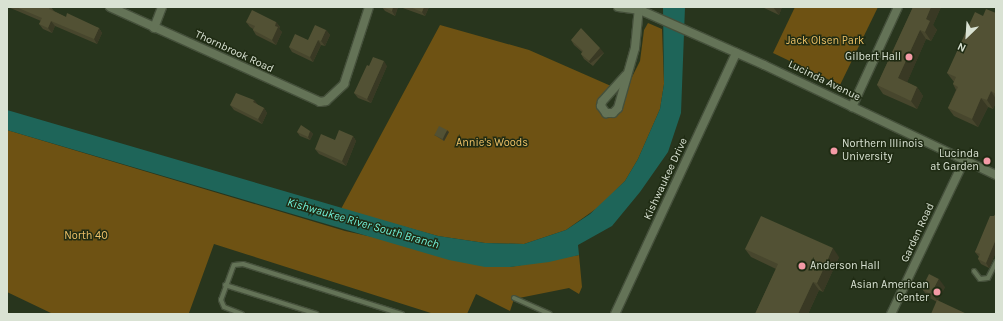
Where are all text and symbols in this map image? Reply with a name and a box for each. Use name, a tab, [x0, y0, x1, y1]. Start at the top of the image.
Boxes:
north arrow	[947, 16, 987, 56]
street label: Thornbrook Road	[193, 28, 275, 76]
park label: Jack Olsen Park	[786, 34, 864, 48]
text: N	[955, 40, 968, 55]
place label: Gilbert Hall	[845, 50, 901, 64]
marker: Gilbert Hall	[904, 52, 914, 62]
street label: Lucinda Avenue	[786, 58, 862, 104]
park label: Annie's Woods	[456, 136, 528, 150]
street label: Kishwaukee Drive	[641, 136, 691, 222]
place label: Northern Illinois University	[842, 138, 923, 164]
marker: Northern Illinois University	[829, 146, 839, 156]
place label: Lucinda at Garden	[930, 148, 979, 174]
marker: Lucinda at Garden	[982, 156, 992, 166]
water label: Kishwaukee River South Branch	[285, 195, 441, 253]
street label: Garden Road	[899, 201, 937, 265]
park label: North 40	[64, 229, 108, 243]
place label: Anderson Hall	[810, 259, 880, 273]
marker: Anderson Hall	[797, 261, 807, 271]
place label: Asian American Center	[850, 279, 929, 305]
marker: Asian American Center	[932, 287, 942, 297]

